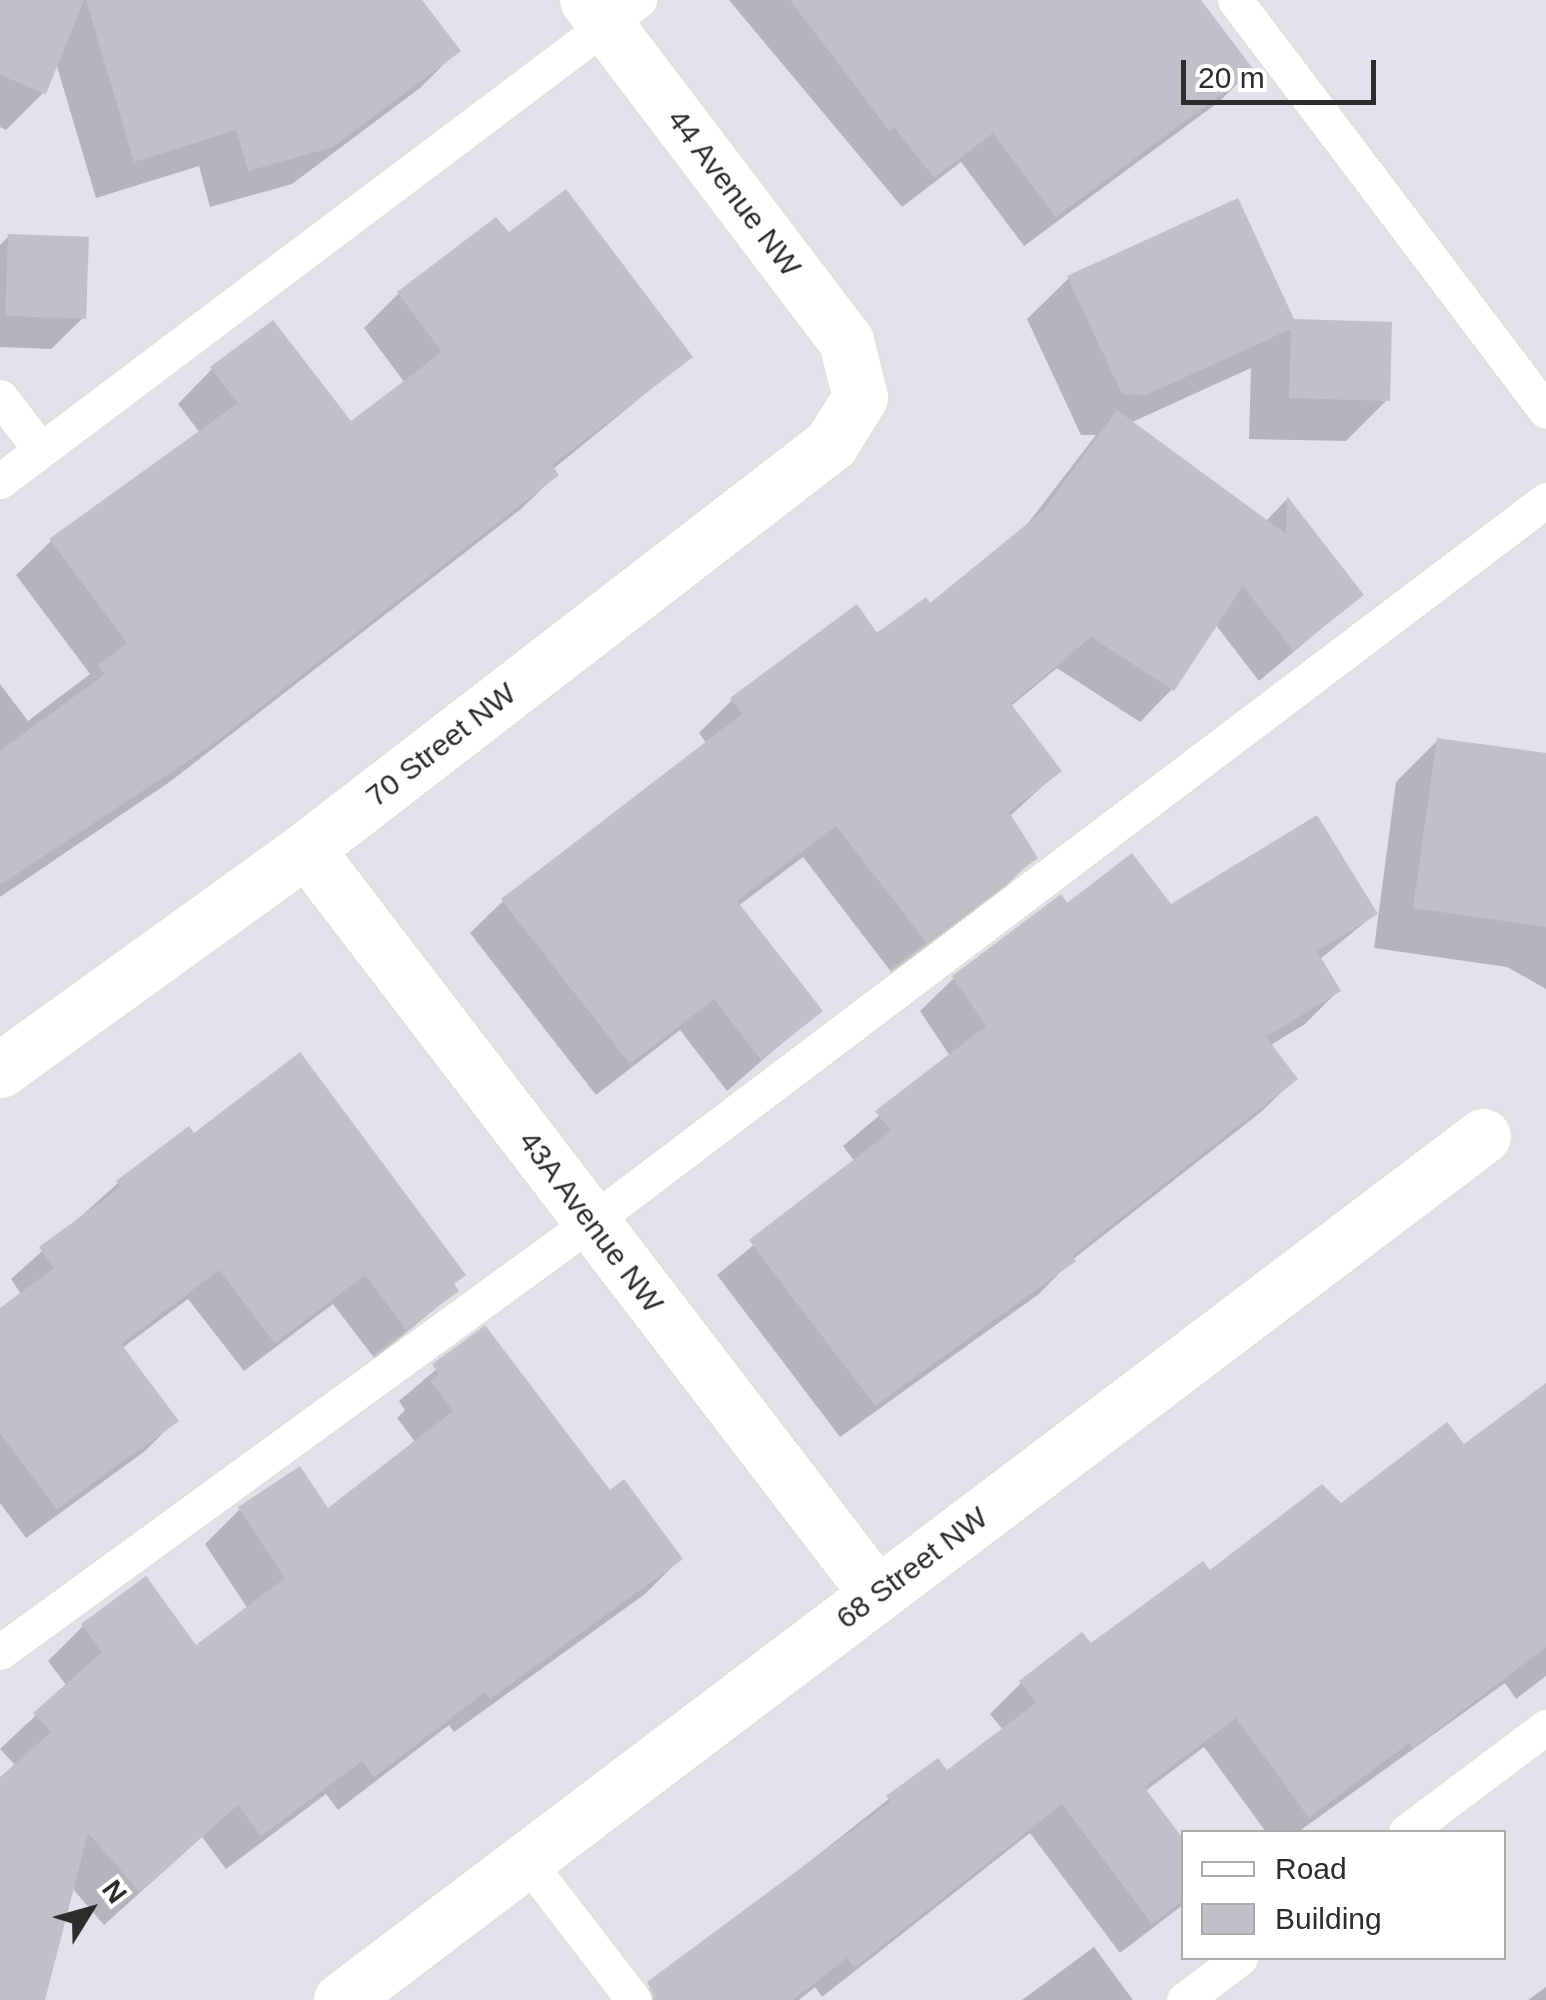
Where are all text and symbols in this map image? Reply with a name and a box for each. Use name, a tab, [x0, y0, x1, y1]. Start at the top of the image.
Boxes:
scale bar	[1186, 40, 1381, 102]
text: 20 m	[1198, 61, 1265, 94]
street label: 44 Avenue NW	[659, 102, 809, 284]
street label: 70 Street NW	[359, 675, 523, 815]
street label: 43A Avenue NW	[510, 1123, 672, 1321]
street label: 68 Street NW	[829, 1499, 995, 1637]
legend	[1181, 1830, 1506, 1960]
text: Road	[1275, 1852, 1347, 1885]
north arrow	[40, 1860, 140, 1960]
text: N	[96, 1874, 133, 1909]
text: Building	[1275, 1902, 1382, 1935]

